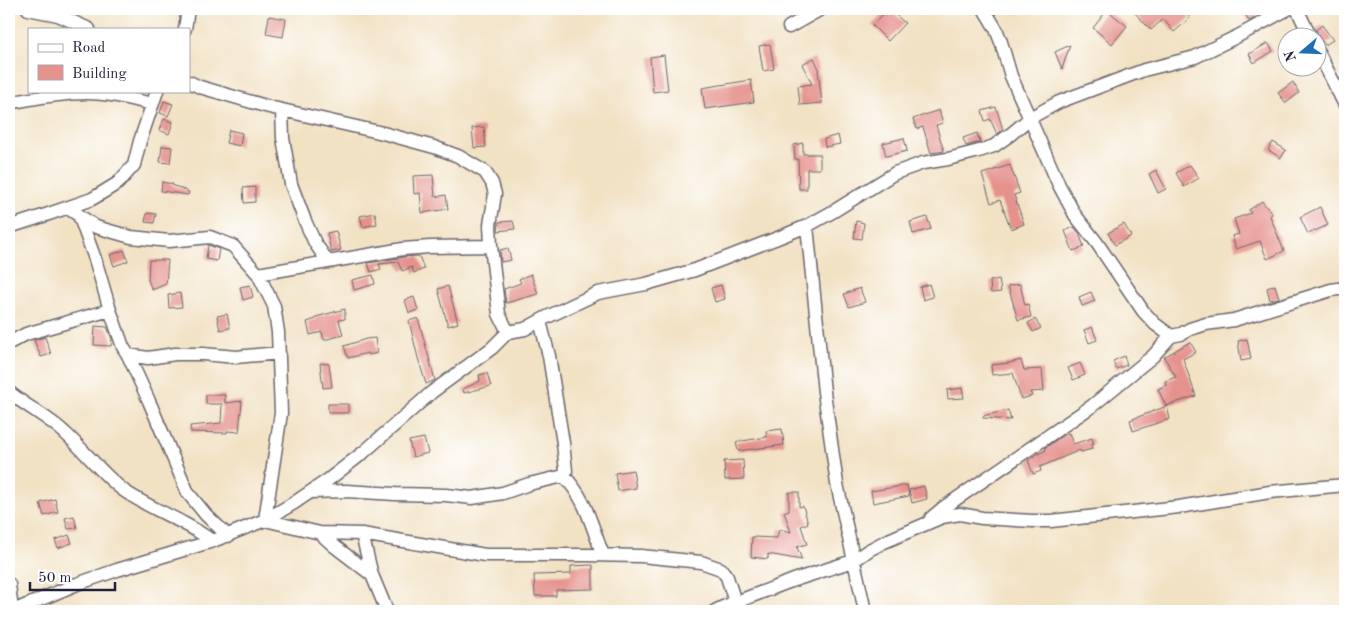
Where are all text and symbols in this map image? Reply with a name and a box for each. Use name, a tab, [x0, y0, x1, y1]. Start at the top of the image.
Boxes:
legend	[28, 28, 190, 92]
north arrow	[1276, 28, 1326, 78]
text: Road	[72, 41, 106, 56]
text: N	[1282, 48, 1299, 63]
text: Building	[72, 67, 127, 82]
scale bar	[30, 560, 115, 592]
text: 50 m	[38, 571, 72, 586]

